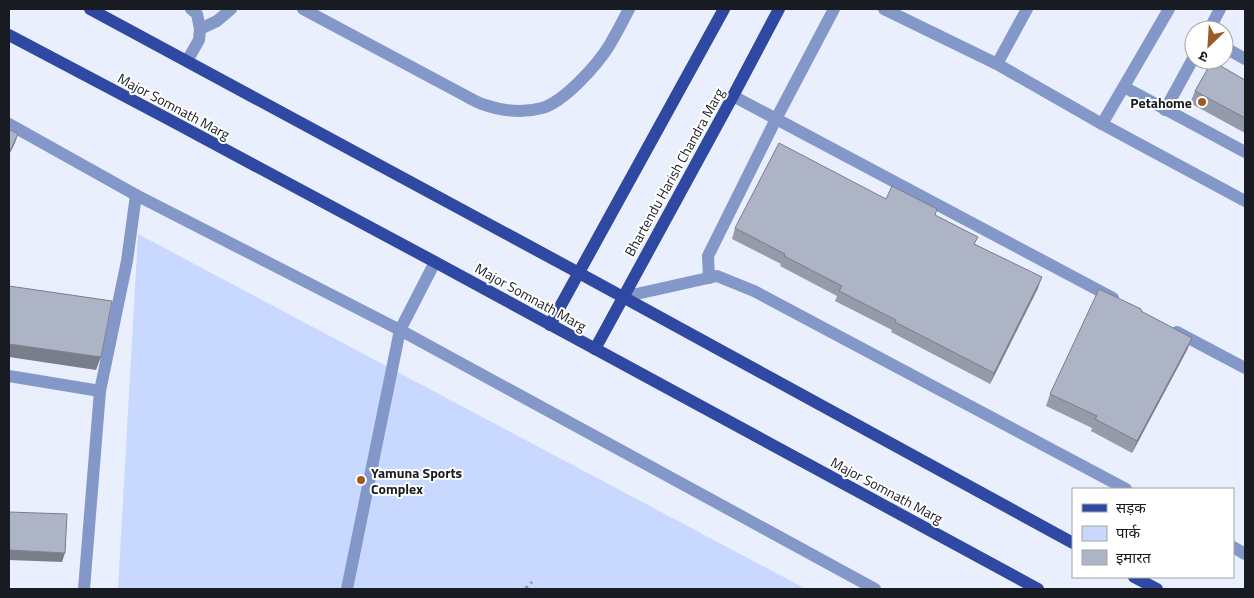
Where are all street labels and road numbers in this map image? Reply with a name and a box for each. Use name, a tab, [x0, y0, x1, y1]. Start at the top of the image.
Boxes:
street label: Major Somnath Marg	[114, 67, 234, 145]
street label: Bhartendu Harish Chandra Marg	[619, 84, 729, 260]
street label: Major Somnath Marg	[471, 258, 591, 336]
street label: Major Somnath Marg	[827, 451, 947, 529]

